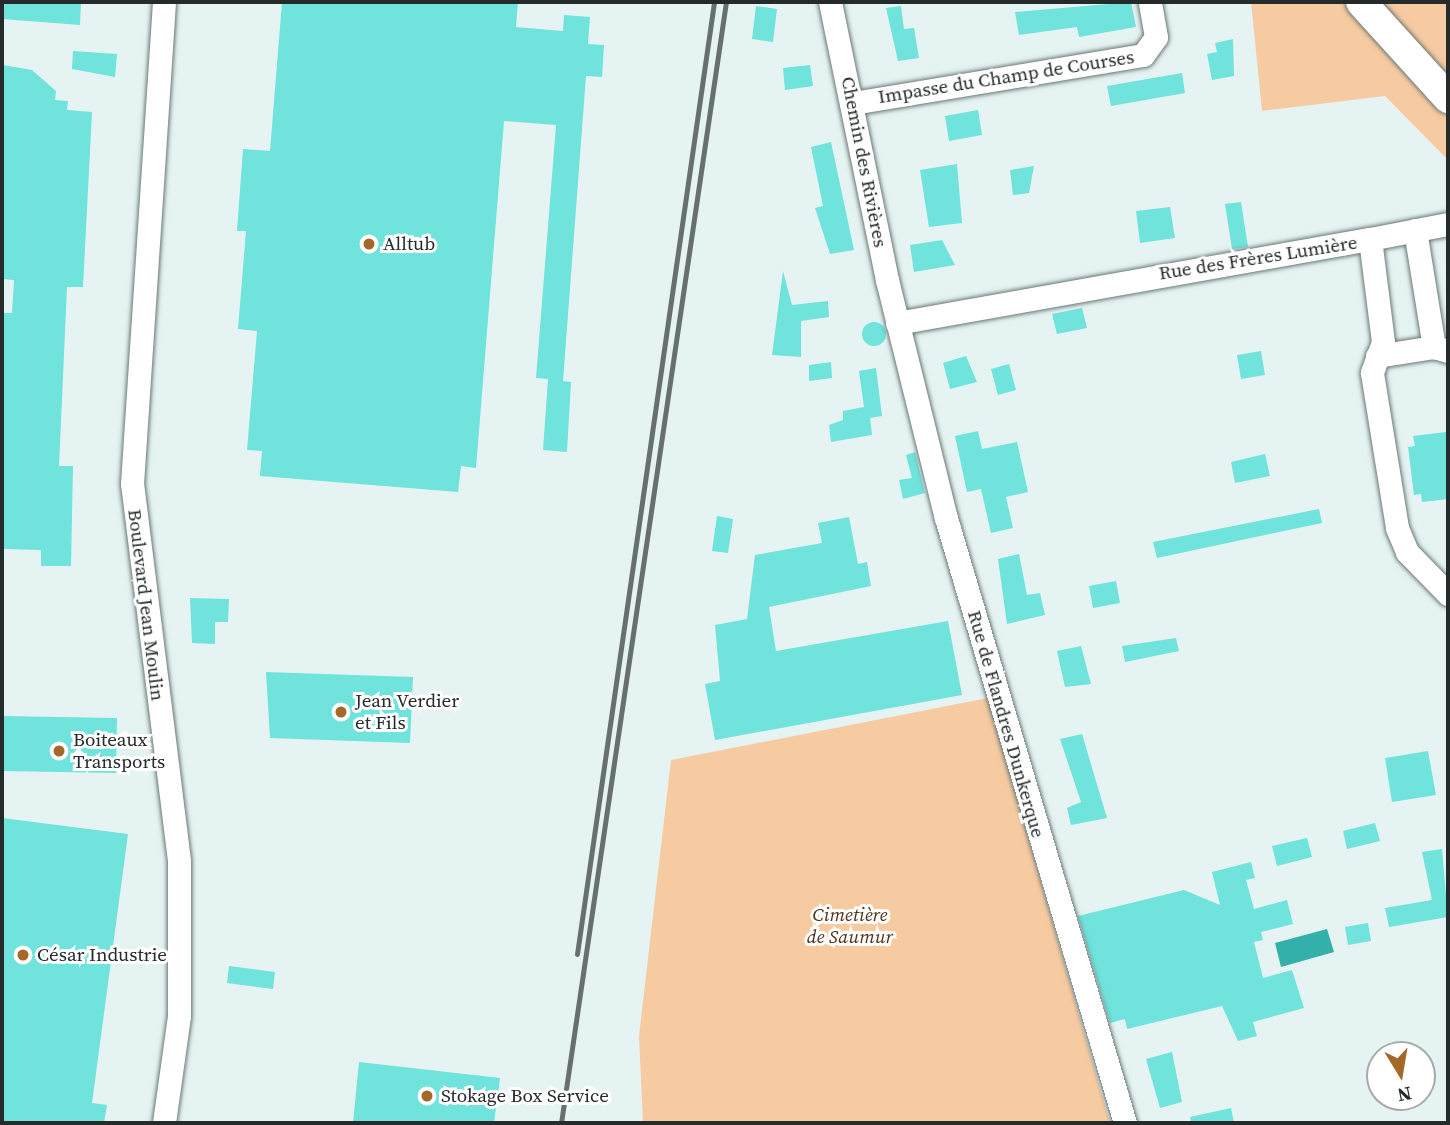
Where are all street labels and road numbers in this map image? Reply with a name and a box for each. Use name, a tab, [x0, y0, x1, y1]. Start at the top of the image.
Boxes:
street label: Impasse du Champ de Courses	[876, 45, 1136, 109]
street label: Chemin des Rivières	[836, 75, 892, 249]
street label: Rue des Frères Lumière	[1157, 231, 1359, 285]
street label: Boulevard Jean Moulin	[123, 508, 169, 702]
street label: Rue de Flandres Dunkerque	[963, 608, 1049, 840]

